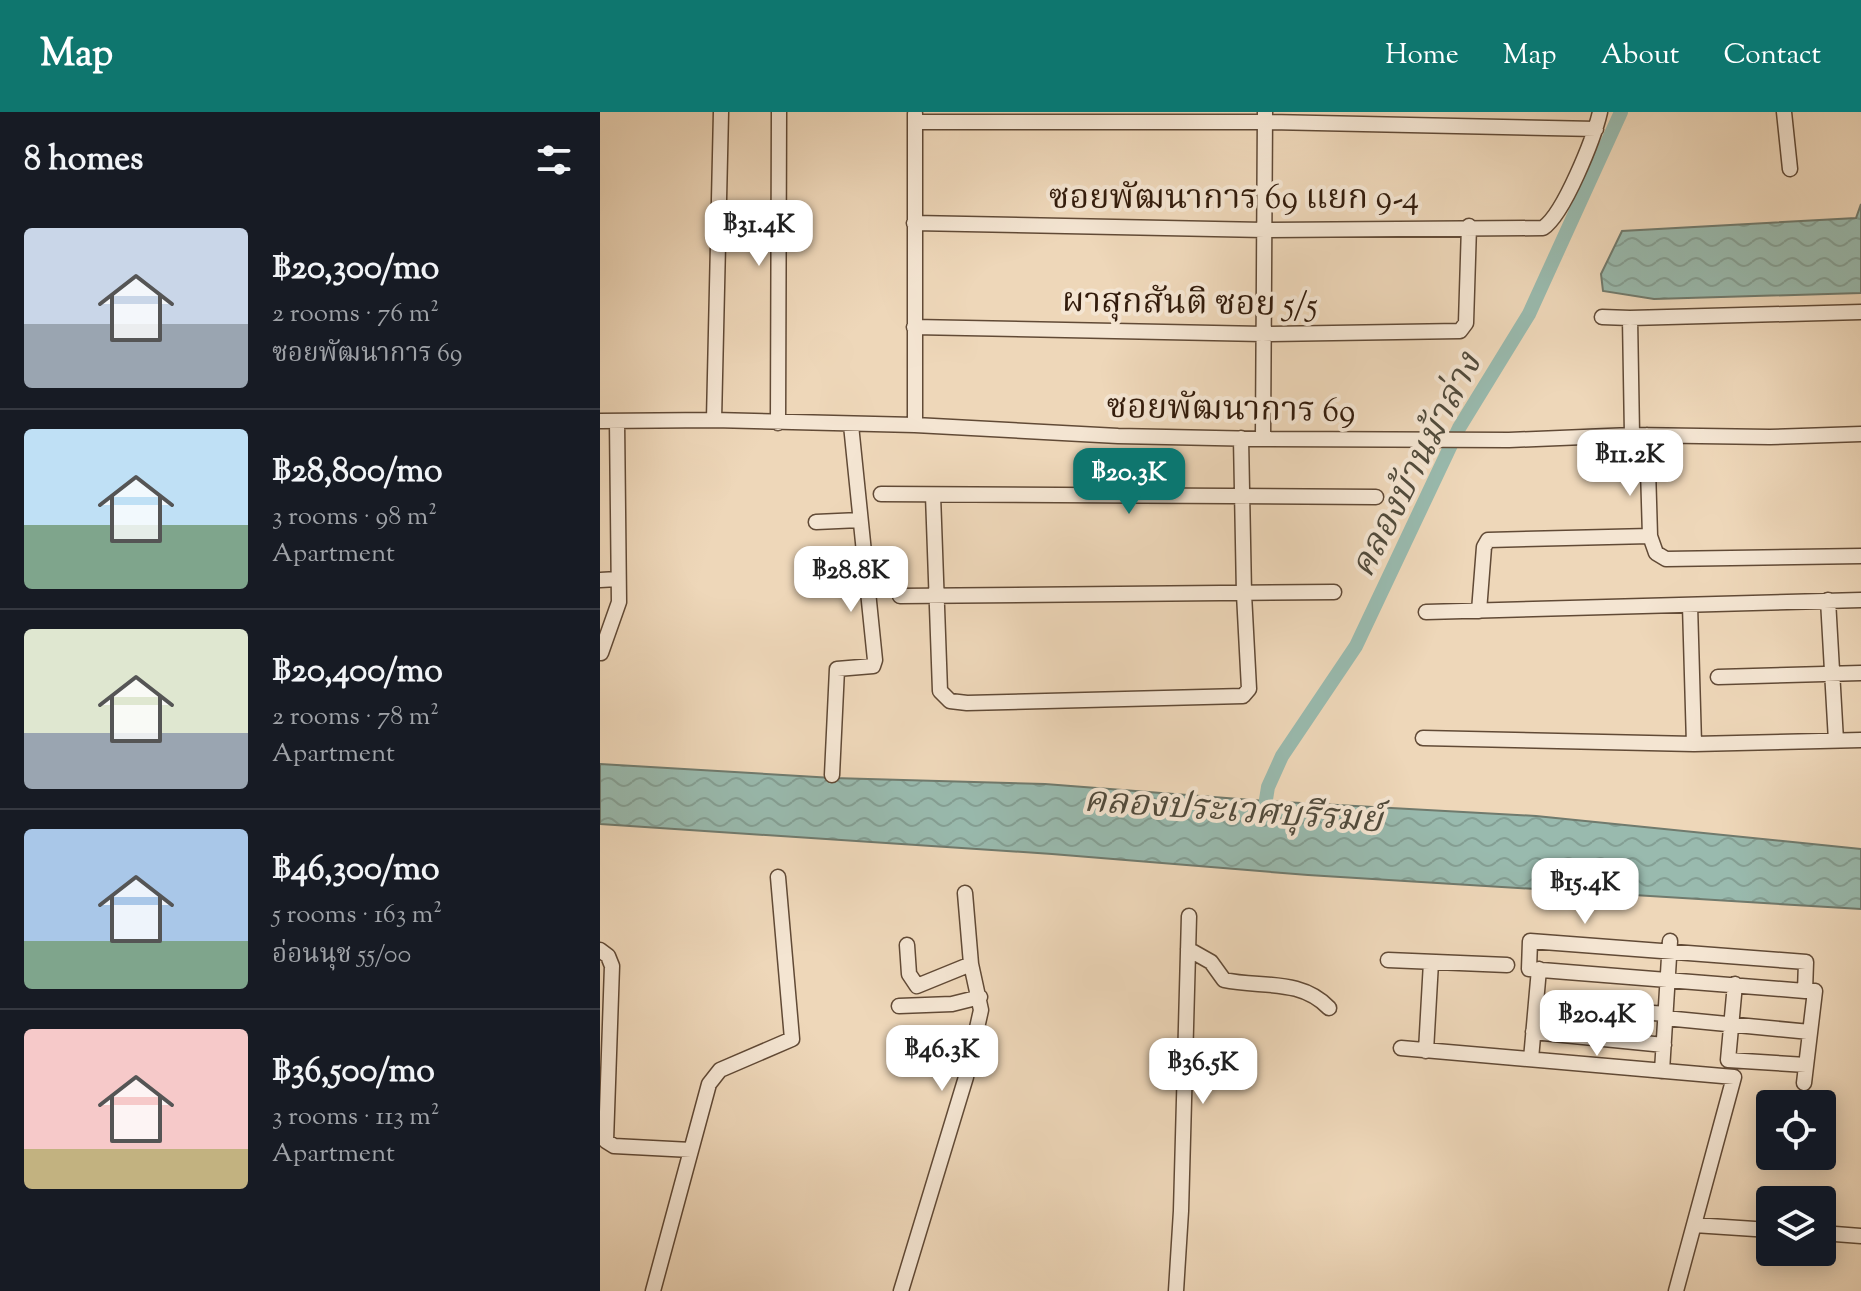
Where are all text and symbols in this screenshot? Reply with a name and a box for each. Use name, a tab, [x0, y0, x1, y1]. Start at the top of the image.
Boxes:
text: Map	[40, 29, 113, 83]
text: Home	[1385, 36, 1459, 76]
text: Map	[1503, 36, 1557, 76]
text: About	[1601, 36, 1679, 76]
text: Contact	[1723, 36, 1821, 76]
text: 8 homes	[24, 136, 143, 185]
icon: filters	[532, 138, 576, 182]
street label: ซอยพัฒนาการ 69 แยก 9-4	[1049, 175, 1419, 224]
pin: ฿31.4K	[694, 200, 824, 268]
text: ฿31.4K	[723, 207, 795, 244]
text: ฿20,300/mo	[272, 245, 439, 294]
icon: home	[88, 260, 184, 356]
street label: ผาสุกสันติ ซอย 5/5	[1062, 278, 1318, 331]
text: 2 rooms · 76 m²	[272, 296, 439, 333]
text: ซอยพัฒนาการ 69	[272, 336, 463, 373]
water label: คลองบ้านม้าล่าง	[1339, 343, 1497, 587]
street label: ซอยพัฒนาการ 69	[1106, 384, 1356, 437]
pin: ฿11.2K	[1565, 430, 1695, 498]
text: ฿11.2K	[1595, 437, 1665, 474]
text: ฿28,800/mo	[272, 448, 443, 497]
pin: ฿20.3K	[1064, 448, 1194, 516]
text: ฿20.3K	[1091, 455, 1167, 492]
icon: home	[88, 461, 184, 557]
text: 3 rooms · 98 m²	[272, 499, 437, 536]
text: Apartment	[272, 536, 395, 573]
pin: ฿28.8K	[786, 546, 916, 614]
text: ฿28.8K	[812, 553, 890, 590]
text: ฿20,400/mo	[272, 648, 443, 697]
icon: home	[88, 661, 184, 757]
text: 2 rooms · 78 m²	[272, 699, 439, 736]
text: Apartment	[272, 736, 395, 773]
water label: คลองประเวศบุรีรมย์	[1082, 776, 1391, 849]
text: ฿46,300/mo	[272, 846, 439, 895]
pin: ฿15.4K	[1520, 858, 1650, 926]
icon: home	[88, 861, 184, 957]
text: ฿15.4K	[1550, 865, 1620, 902]
text: 5 rooms · 163 m²	[272, 897, 442, 934]
text: อ่อนนุช 55/00	[272, 937, 411, 974]
pin: ฿20.4K	[1532, 990, 1662, 1058]
text: ฿20.4K	[1558, 997, 1636, 1034]
pin: ฿46.3K	[877, 1025, 1007, 1093]
text: ฿46.3K	[904, 1032, 980, 1069]
pin: ฿36.5K	[1138, 1038, 1268, 1106]
text: ฿36.5K	[1167, 1045, 1239, 1082]
text: ฿36,500/mo	[272, 1048, 435, 1097]
icon: home	[88, 1061, 184, 1157]
map controls	[1756, 1090, 1836, 1266]
button: locate	[1756, 1090, 1836, 1170]
text: 3 rooms · 113 m²	[272, 1099, 440, 1136]
text: Apartment	[272, 1136, 395, 1173]
button: layers	[1756, 1186, 1836, 1266]

